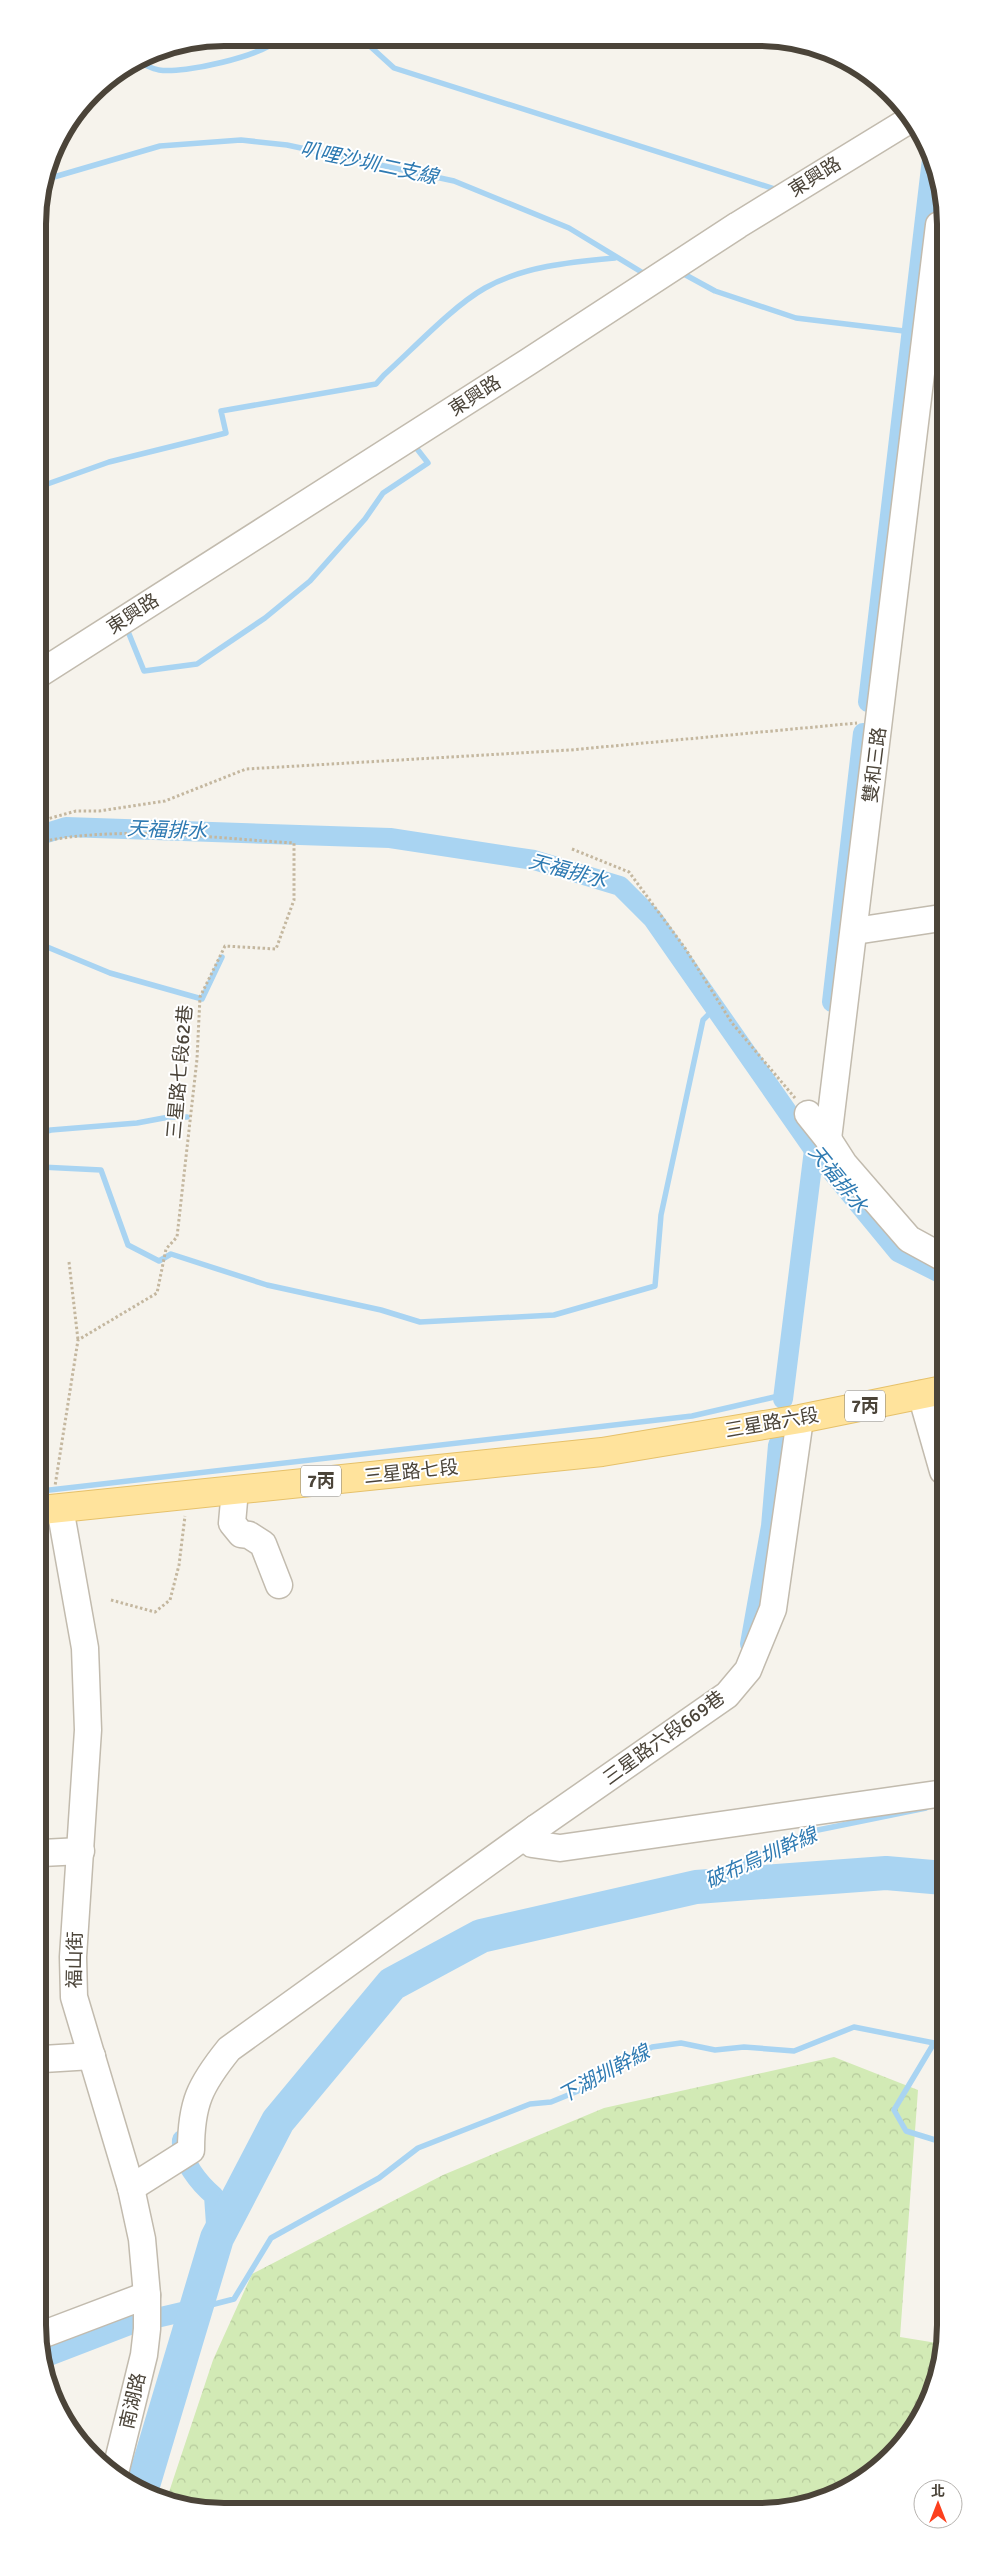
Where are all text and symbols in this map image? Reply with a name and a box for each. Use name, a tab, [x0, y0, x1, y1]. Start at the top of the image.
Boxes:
water label: 叭哩沙圳二支線	[298, 136, 442, 190]
street label: 東興路	[784, 152, 846, 202]
street label: 東興路	[445, 370, 505, 422]
street label: 東興路	[103, 588, 163, 640]
street label: 雙和三路	[858, 726, 892, 804]
water label: 天福排水	[127, 816, 208, 844]
water label: 天福排水	[526, 849, 611, 894]
street label: 三星路七段62巷	[162, 1004, 198, 1140]
water label: 天福排水	[803, 1140, 874, 1219]
road number: 7丙	[845, 1390, 885, 1422]
street label: 三星路六段	[723, 1403, 821, 1443]
street label: 三星路七段	[362, 1455, 460, 1489]
road number: 7丙	[301, 1465, 341, 1496]
street label: 三星路六段669巷	[598, 1686, 730, 1790]
water label: 破布烏圳幹線	[701, 1821, 823, 1894]
street label: 福山街	[63, 1931, 87, 1989]
water label: 下湖圳幹線	[554, 2039, 656, 2109]
street label: 南湖路	[115, 2371, 151, 2431]
north arrow	[913, 2479, 963, 2529]
text: 北	[931, 2483, 945, 2500]

